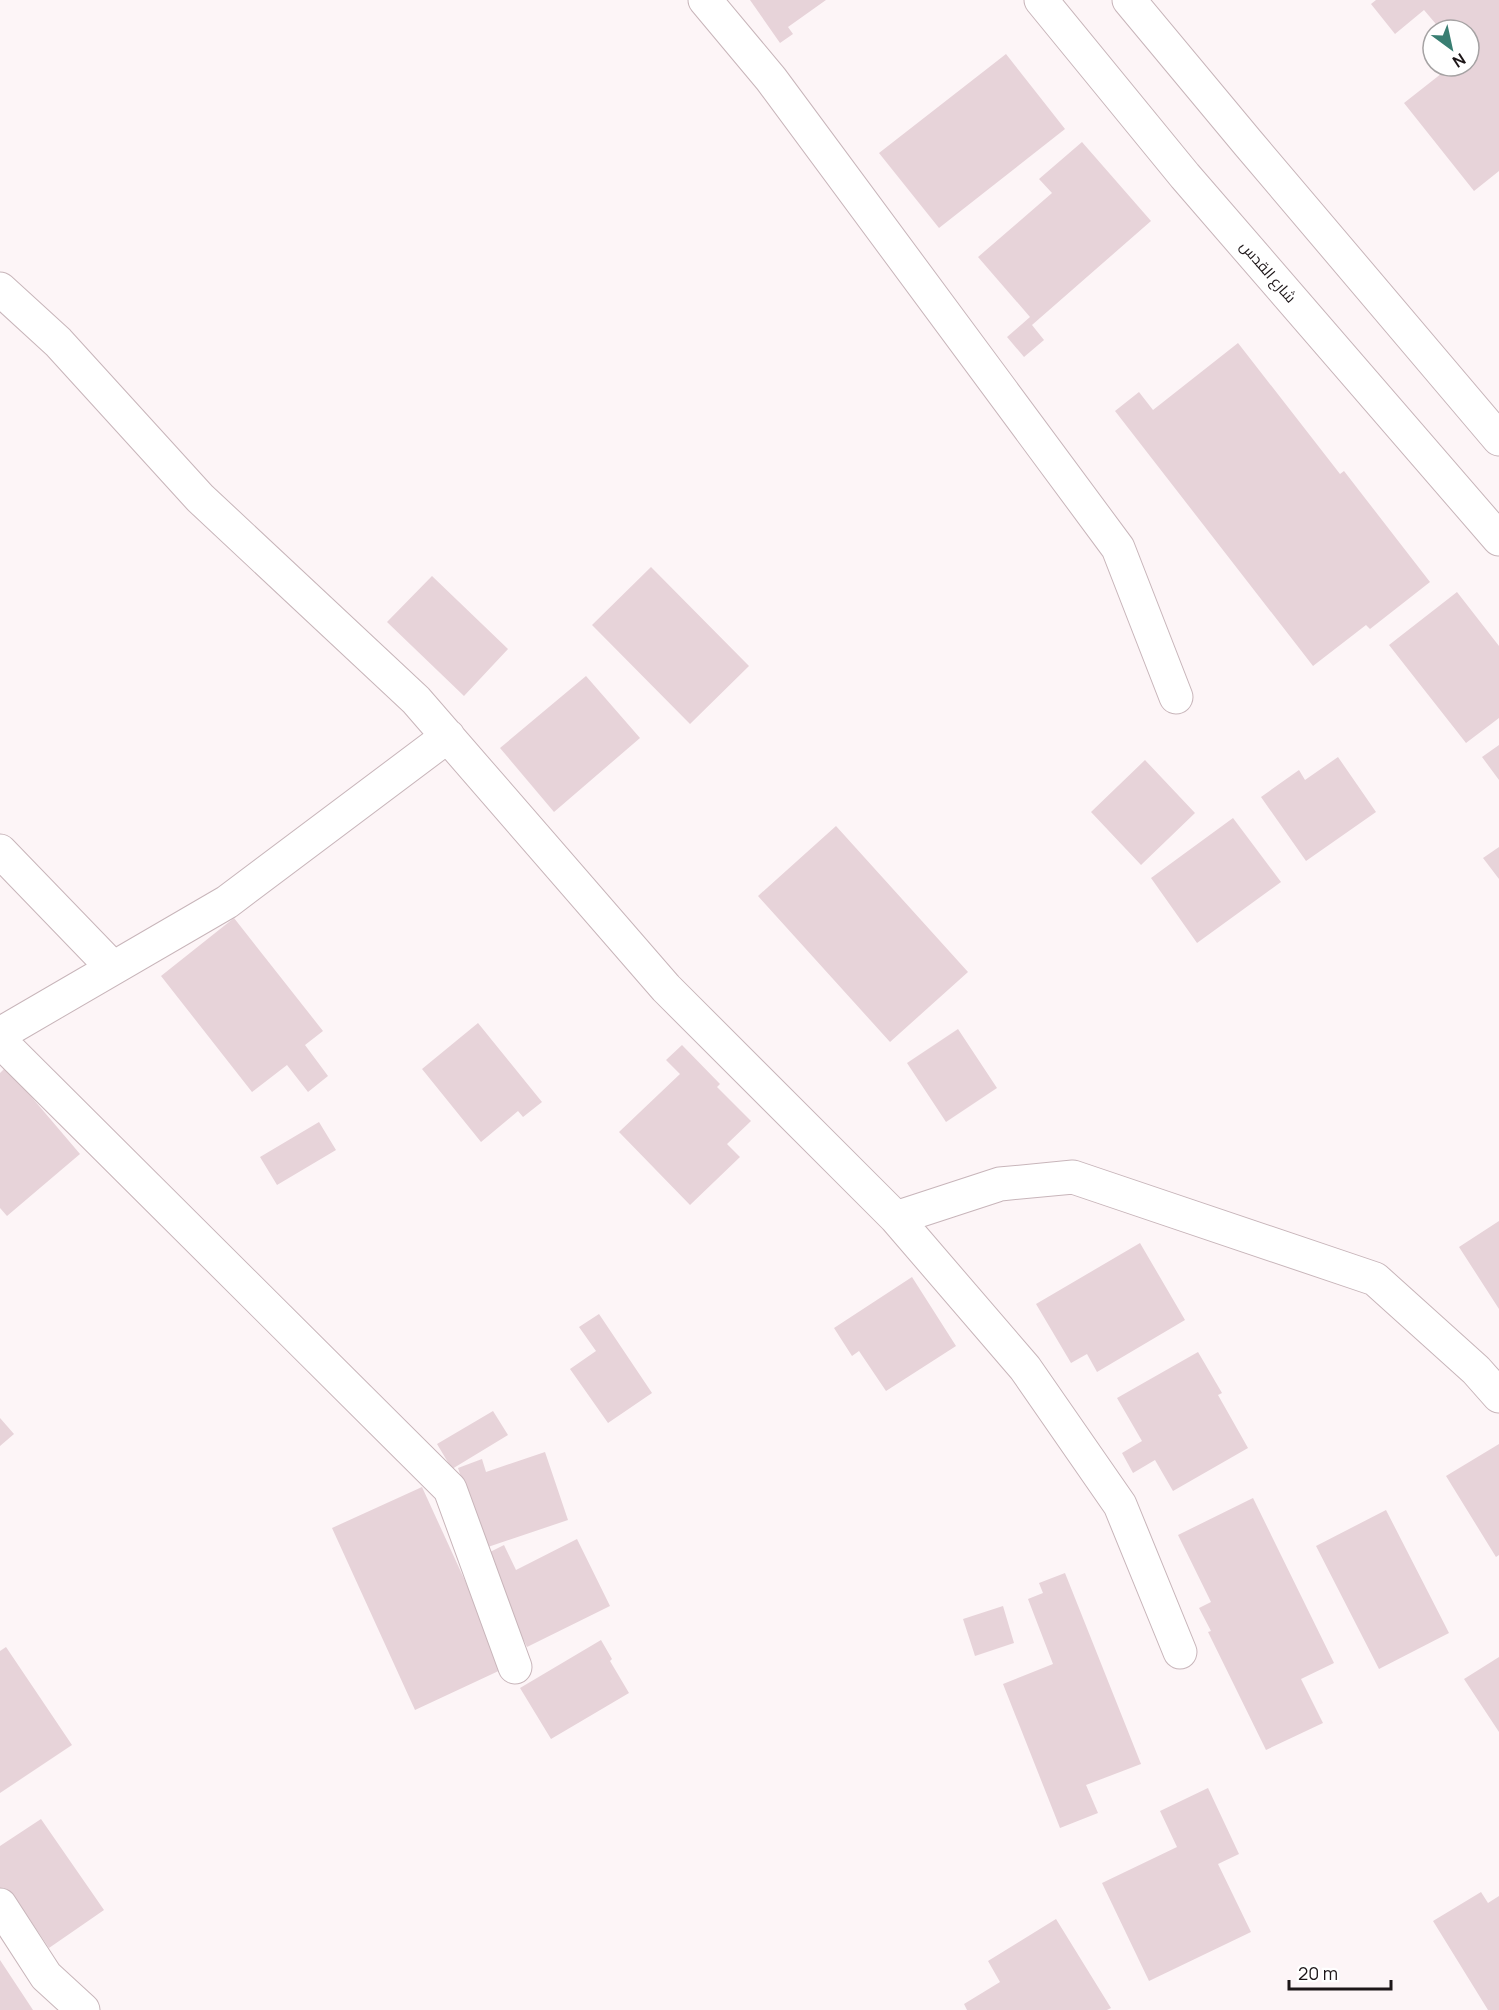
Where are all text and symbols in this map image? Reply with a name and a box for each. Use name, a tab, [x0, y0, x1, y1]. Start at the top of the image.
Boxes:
north arrow	[1421, 18, 1481, 78]
text: N	[1448, 48, 1470, 73]
street label: شارع القدس	[1235, 236, 1301, 308]
scale bar	[1289, 1953, 1391, 1991]
text: 20 m	[1298, 1961, 1338, 1985]

